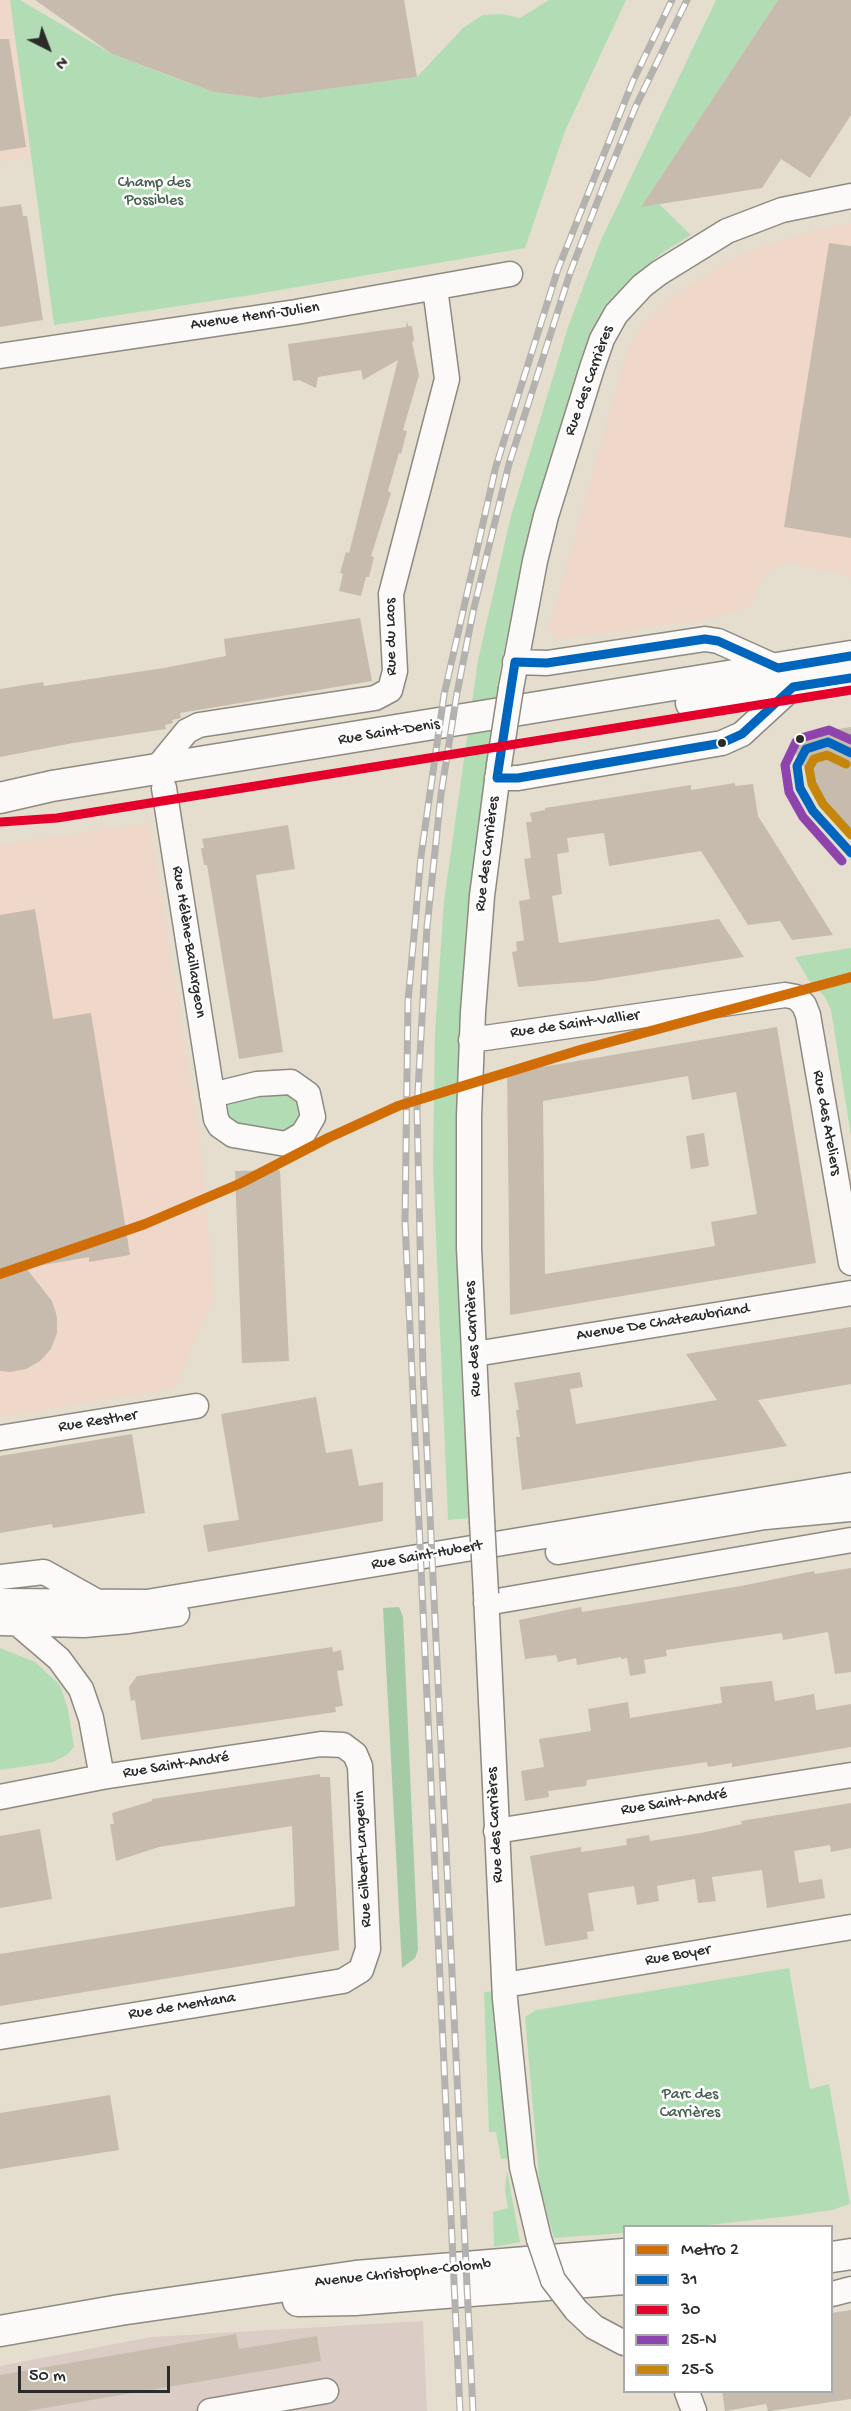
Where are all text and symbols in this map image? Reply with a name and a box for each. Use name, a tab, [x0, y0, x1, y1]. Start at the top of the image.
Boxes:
north arrow	[18, 18, 78, 78]
text: N	[50, 51, 71, 72]
park label: Champ des Possibles	[118, 174, 190, 212]
street label: Avenue Henri-Julien	[189, 298, 321, 336]
street label: Rue des Carrières	[561, 323, 619, 439]
street label: Rue du Laos	[382, 598, 402, 676]
street label: Rue Saint-Denis	[337, 715, 441, 751]
unlabelled marker	[794, 733, 806, 745]
unlabelled marker	[716, 737, 728, 749]
street label: Rue des Carrières	[471, 795, 505, 913]
street label: Rue Hélène-Baillargeon	[167, 865, 209, 1019]
street label: Rue de Saint-Vallier	[509, 1006, 641, 1044]
street label: Rue des Ateliers	[807, 1069, 845, 1177]
street label: Rue des Carrières	[461, 1281, 487, 1397]
street label: Avenue De Chateaubriand	[575, 1300, 751, 1346]
street label: Rue Resther	[57, 1406, 139, 1438]
street label: Rue Saint-Hubert	[370, 1537, 484, 1575]
street label: Rue Saint-André	[122, 1748, 230, 1784]
street label: Rue des Carrières	[483, 1767, 509, 1883]
street label: Rue Saint-André	[620, 1785, 728, 1821]
street label: Rue Gilbert-Langevin	[351, 1790, 377, 1928]
street label: Rue Boyer	[644, 1941, 712, 1971]
street label: Rue de Mentana	[127, 1989, 237, 2025]
park label: Parc des Carrières	[660, 2086, 720, 2124]
legend	[623, 2225, 833, 2393]
text: Metro 2	[681, 2240, 739, 2261]
street label: Avenue Christophe-Colomb	[314, 2255, 492, 2293]
text: 31	[681, 2270, 698, 2291]
text: 30	[681, 2300, 701, 2321]
text: 25-N	[681, 2330, 717, 2351]
scale bar	[21, 2354, 172, 2392]
text: 25-S	[681, 2360, 713, 2381]
text: 50 m	[29, 2366, 66, 2387]

